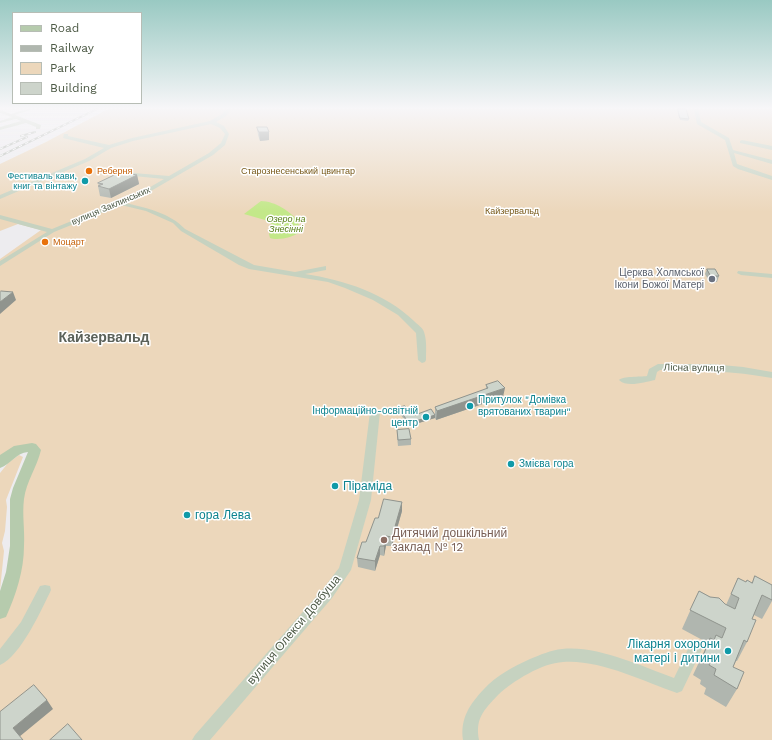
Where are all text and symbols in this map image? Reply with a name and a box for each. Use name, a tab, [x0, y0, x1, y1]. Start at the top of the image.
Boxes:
legend	[12, 12, 142, 104]
text: Road	[50, 21, 79, 35]
text: Railway	[50, 41, 94, 55]
text: Park	[50, 61, 76, 75]
text: Building	[50, 81, 97, 95]
marker: Реберня	[84, 166, 94, 176]
place label: Реберня	[97, 166, 132, 176]
park label: Старознесенський цвинтар	[241, 166, 355, 176]
place label: Фестиваль кави, книг та вінтажу	[7, 171, 77, 192]
marker: Фестиваль кави, книг та вінтажу	[80, 176, 90, 186]
street label: вулиця Заклинських	[70, 184, 152, 228]
park label: Кайзервальд	[485, 206, 539, 216]
water label: Озеро на Знесінні	[266, 214, 306, 235]
marker: Моцарт	[40, 237, 50, 247]
place label: Моцарт	[53, 237, 85, 247]
place label: Церква Холмської Ікони Божої Матері	[615, 267, 704, 290]
marker: Церква Холмської Ікони Божої Матері	[707, 274, 717, 284]
district label: Кайзервальд	[59, 330, 149, 346]
street label: Лісна вулиця	[664, 361, 724, 375]
place label: Притулок "Домівка врятованих тварин"	[478, 394, 571, 418]
marker: Притулок "Домівка врятованих тварин"	[465, 401, 475, 411]
place label: Інформаційно-освітній центр	[312, 405, 418, 428]
marker: Інформаційно-освітній центр	[421, 412, 431, 422]
place label: Змієва гора	[519, 458, 574, 470]
marker: Змієва гора	[506, 459, 516, 469]
place label: Піраміда	[343, 479, 392, 493]
marker: Піраміда	[330, 481, 340, 491]
place label: гора Лева	[195, 508, 251, 522]
marker: гора Лева	[182, 510, 192, 520]
place label: Дитячий дошкільний заклад № 12	[392, 526, 507, 554]
marker: Дитячий дошкільний заклад № 12	[379, 535, 389, 545]
street label: вулиця Олекси Довбуша	[244, 572, 344, 688]
place label: Лікарня охорони матері і дитини	[628, 637, 720, 665]
marker: Лікарня охорони матері і дитини	[723, 646, 733, 656]

